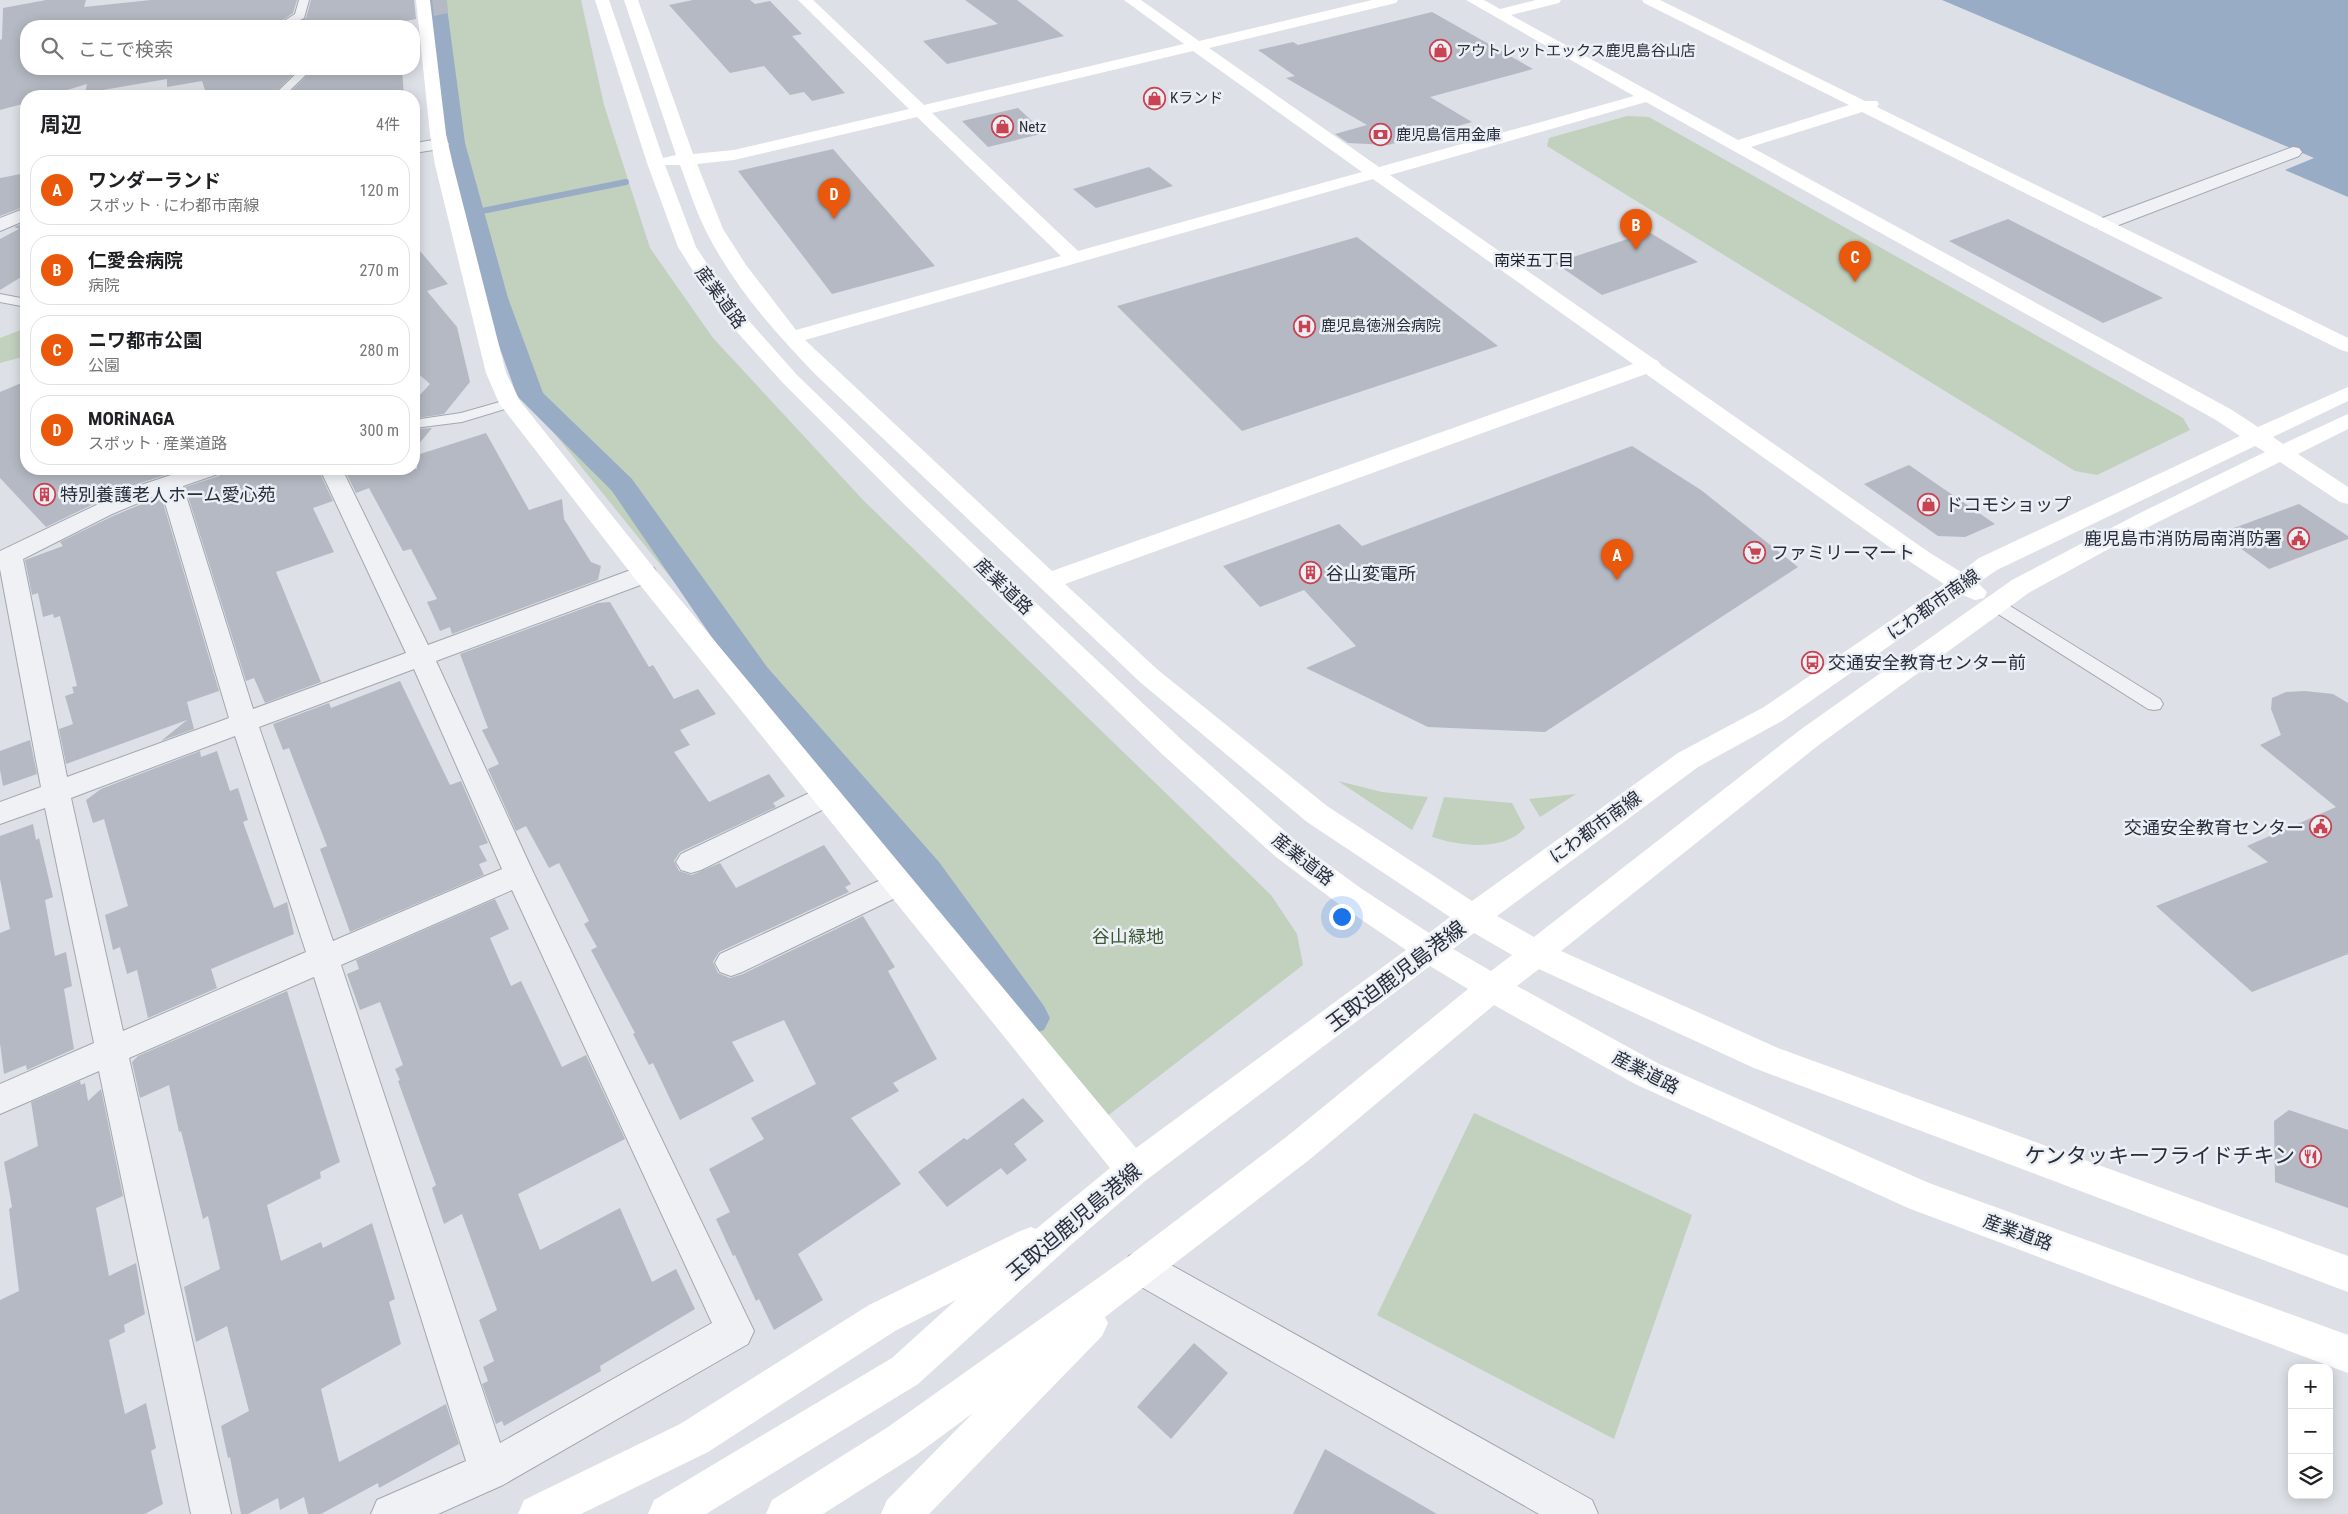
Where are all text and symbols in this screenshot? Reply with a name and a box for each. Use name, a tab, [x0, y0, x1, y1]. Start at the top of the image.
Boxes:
search box	[20, 20, 420, 75]
icon: search	[38, 34, 66, 62]
text: ここで検索	[78, 38, 173, 61]
shop icon: アウトレットエックス鹿児島谷山店	[1428, 39, 1452, 63]
place label: アウトレットエックス鹿児島谷山店	[1456, 42, 1696, 60]
shop icon: Kランド	[1142, 86, 1166, 110]
place label: Kランド	[1170, 89, 1223, 107]
text: 周辺	[40, 113, 82, 137]
text: 4件	[376, 115, 400, 134]
shop icon: Netz	[991, 115, 1015, 139]
place label: Netz	[1019, 118, 1046, 136]
bank icon: 鹿児島信用金庫	[1368, 123, 1392, 147]
place label: 鹿児島信用金庫	[1396, 126, 1501, 144]
text: ワンダーランド	[88, 169, 221, 192]
pin: D	[818, 178, 850, 219]
text: A	[52, 181, 62, 200]
text: 120 m	[360, 181, 399, 200]
text: スポット · にわ都市南線	[88, 196, 259, 215]
pin: B	[1620, 209, 1652, 250]
pin: C	[1839, 241, 1871, 282]
text: 仁愛会病院	[88, 249, 183, 272]
district label: 南栄五丁目	[1494, 251, 1574, 270]
text: B	[53, 261, 61, 280]
text: 270 m	[360, 261, 399, 280]
street label: 産業道路	[691, 262, 751, 332]
text: 病院	[88, 276, 120, 295]
hospital icon: 鹿児島徳洲会病院	[1293, 314, 1317, 338]
place label: 鹿児島徳洲会病院	[1321, 317, 1441, 335]
text: ニワ都市公園	[88, 329, 202, 352]
text: C	[52, 341, 62, 360]
text: 280 m	[360, 341, 399, 360]
text: 公園	[88, 356, 120, 375]
text: MORiNAGA	[88, 407, 175, 430]
text: D	[52, 421, 62, 440]
text: 300 m	[360, 421, 399, 440]
text: スポット · 産業道路	[88, 434, 227, 453]
building icon: 特別養護老人ホーム愛心苑	[32, 482, 56, 506]
place label: 特別養護老人ホーム愛心苑	[60, 484, 275, 505]
shop icon: ドコモショップ	[1917, 492, 1941, 516]
place label: ドコモショップ	[1945, 494, 2071, 515]
public building icon: 鹿児島市消防局南消防署	[2286, 526, 2310, 550]
place label: 鹿児島市消防局南消防署	[2084, 528, 2282, 549]
pin: A	[1601, 539, 1633, 580]
supermarket icon: ファミリーマート	[1743, 540, 1767, 564]
place label: ファミリーマート	[1771, 542, 1915, 563]
street label: 産業道路	[971, 553, 1037, 619]
building icon: 谷山変電所	[1298, 561, 1322, 585]
place label: 谷山変電所	[1326, 563, 1416, 584]
street label: にわ都市南線	[1883, 564, 1983, 644]
bus stop icon: 交通安全教育センター前	[1800, 650, 1824, 674]
place label: 交通安全教育センター前	[1828, 652, 2026, 673]
street label: にわ都市南線	[1545, 787, 1645, 867]
public building icon: 交通安全教育センター	[2308, 815, 2332, 839]
place label: 交通安全教育センター	[2124, 817, 2304, 838]
street label: 産業道路	[1268, 829, 1338, 889]
your location	[1329, 904, 1355, 930]
street label: 玉取迫鹿児島港線	[1322, 916, 1470, 1036]
park label: 谷山緑地	[1092, 926, 1164, 947]
street label: 産業道路	[1609, 1046, 1683, 1098]
place label: ケンタッキーフライドチキン	[2025, 1144, 2295, 1168]
restaurant icon: ケンタッキーフライドチキン	[2299, 1144, 2323, 1168]
street label: 玉取迫鹿児島港線	[1002, 1159, 1146, 1285]
street label: 産業道路	[1981, 1210, 2055, 1254]
map controls	[2288, 1364, 2333, 1499]
button: +	[2288, 1364, 2333, 1409]
button: −	[2288, 1409, 2333, 1454]
button: layers	[2288, 1454, 2333, 1499]

